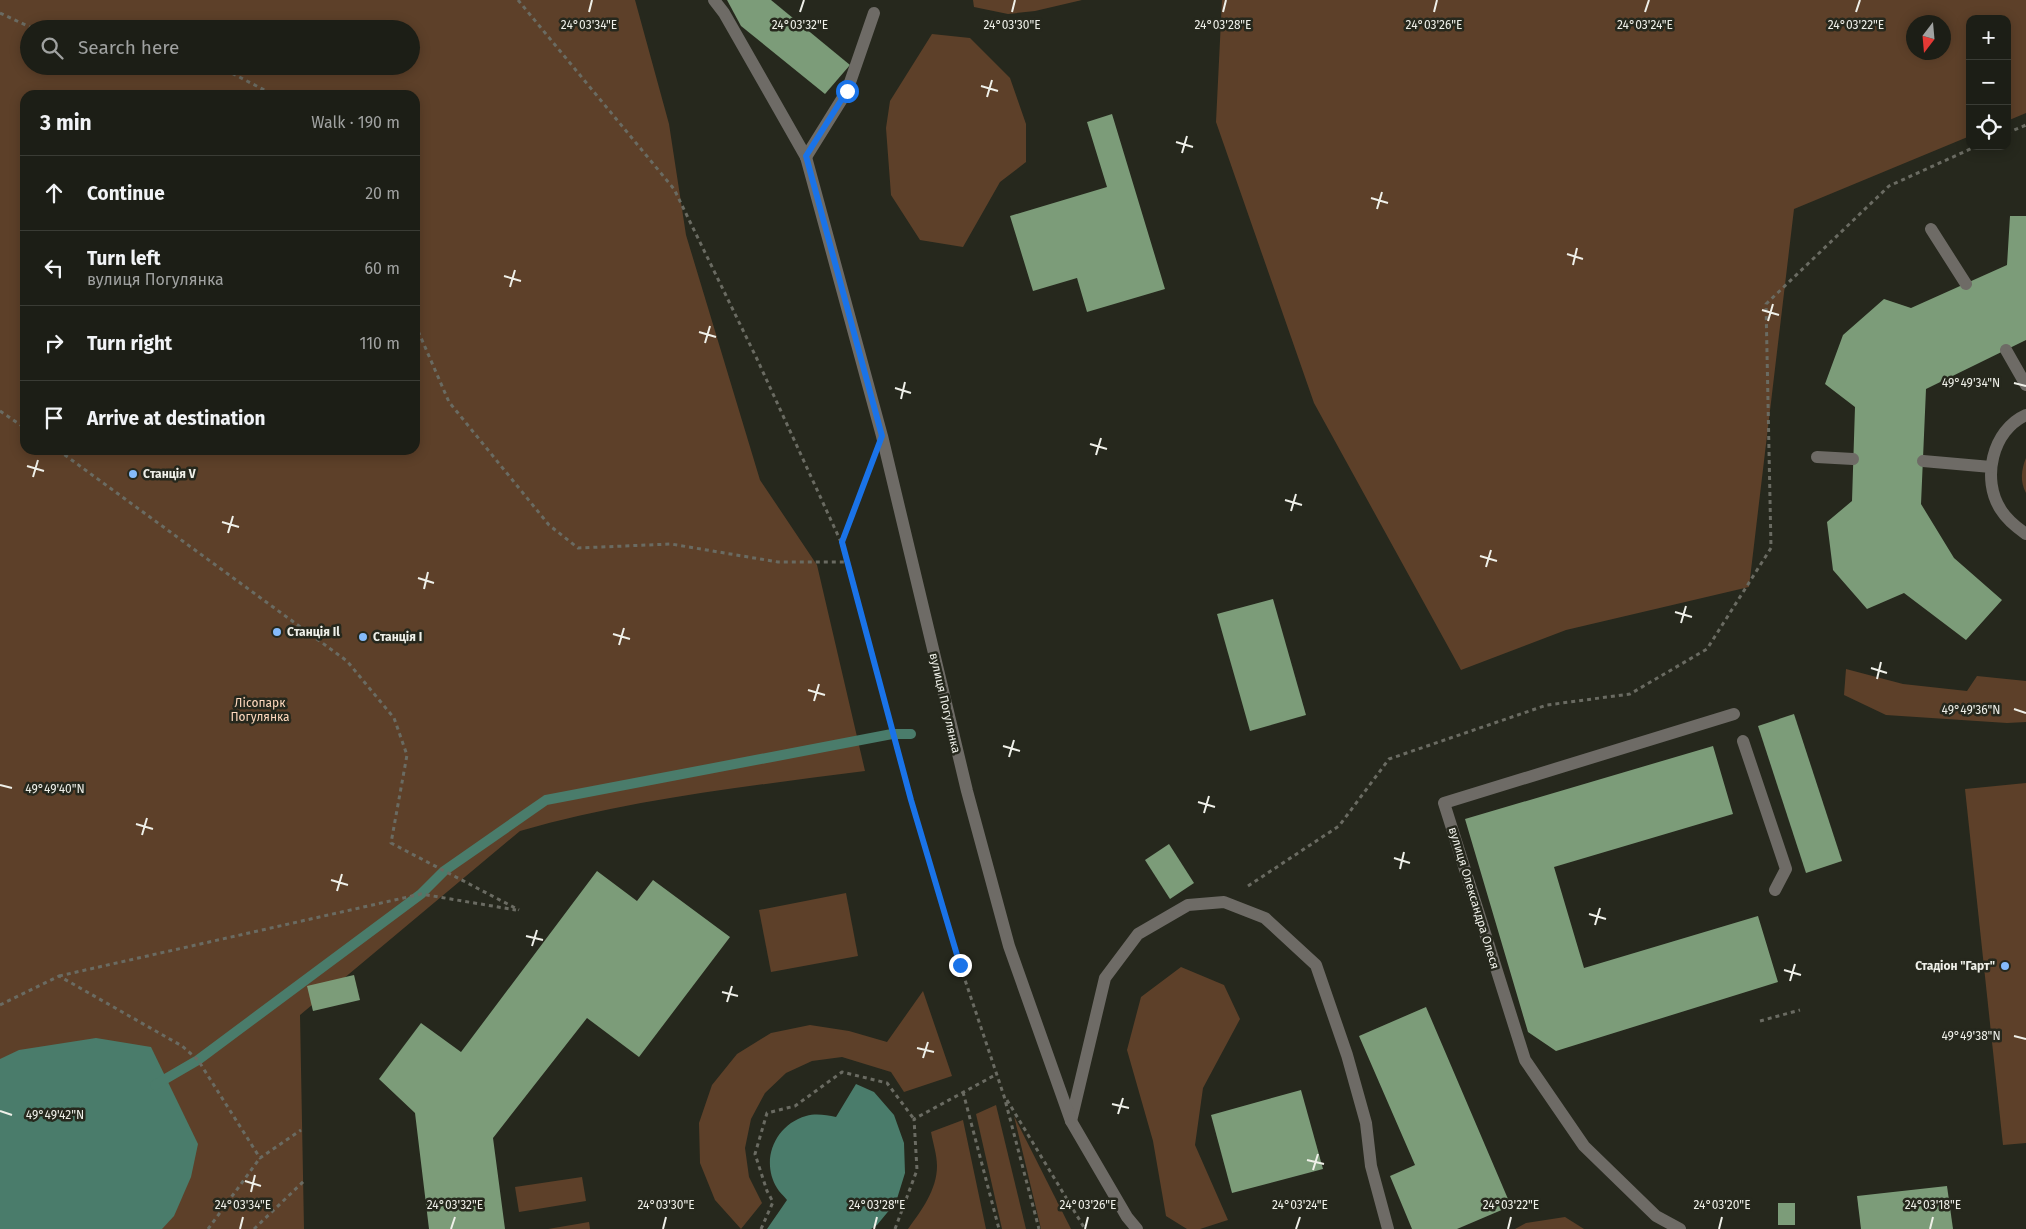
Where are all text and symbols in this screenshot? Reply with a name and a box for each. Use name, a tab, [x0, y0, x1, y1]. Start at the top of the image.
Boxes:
north arrow	[1906, 15, 1951, 60]
map controls	[1966, 15, 2011, 150]
button: +	[1966, 15, 2011, 60]
text: 24°03'34"E	[561, 18, 617, 32]
text: 24°03'32"E	[772, 18, 828, 32]
text: 24°03'30"E	[983, 18, 1041, 32]
text: 24°03'28"E	[1194, 18, 1252, 32]
text: 24°03'26"E	[1406, 18, 1462, 32]
text: 24°03'24"E	[1617, 18, 1673, 32]
text: 24°03'22"E	[1828, 18, 1884, 32]
search box	[20, 20, 420, 75]
icon: search	[38, 34, 66, 62]
text: Search here	[78, 36, 179, 59]
button: −	[1966, 60, 2011, 105]
route start	[836, 80, 859, 103]
button: locate	[1966, 105, 2011, 150]
text: 3 min	[40, 110, 92, 136]
text: Walk · 190 m	[311, 113, 400, 132]
icon: ahead	[40, 179, 68, 207]
text: Continue	[87, 182, 165, 205]
text: 20 m	[365, 184, 400, 203]
text: Turn left	[87, 247, 161, 270]
icon: left	[40, 254, 68, 282]
text: 60 m	[365, 259, 400, 278]
text: вулиця Погулянка	[87, 270, 224, 289]
icon: right	[40, 329, 68, 357]
text: Turn right	[87, 332, 172, 355]
text: 110 m	[359, 334, 400, 353]
text: 49°49'34"N	[1942, 376, 2000, 390]
icon: arrive	[40, 404, 68, 432]
text: Arrive at destination	[87, 407, 266, 430]
place label: Cтанція V	[143, 467, 197, 481]
marker: Cтанція V	[127, 468, 139, 480]
place label: Cтанція Il	[287, 625, 340, 639]
marker: Cтанція Il	[271, 626, 283, 638]
place label: Cтанція I	[373, 630, 422, 644]
marker: Cтанція I	[357, 631, 369, 643]
street label: вулиця Погулянка	[927, 651, 963, 755]
park label: Лісопарк Погулянка	[230, 696, 290, 724]
text: 49°49'36"N	[1942, 703, 2000, 717]
text: 49°49'40"N	[25, 782, 85, 796]
street label: вулиця Олександра Олеся	[1446, 825, 1502, 971]
route end	[949, 954, 972, 977]
place label: Стадіон "Гарт"	[1915, 959, 1995, 973]
marker: Стадіон "Гарт"	[1999, 960, 2011, 972]
text: 49°49'38"N	[1941, 1029, 2001, 1043]
text: 49°49'42"N	[26, 1108, 84, 1122]
text: 24°03'34"E	[215, 1198, 271, 1212]
text: 24°03'32"E	[427, 1198, 483, 1212]
text: 24°03'30"E	[637, 1198, 695, 1212]
text: 24°03'28"E	[848, 1198, 906, 1212]
text: 24°03'26"E	[1060, 1198, 1116, 1212]
text: 24°03'24"E	[1272, 1198, 1328, 1212]
text: 24°03'22"E	[1483, 1198, 1539, 1212]
text: 24°03'20"E	[1693, 1198, 1751, 1212]
text: 24°03'18"E	[1905, 1198, 1961, 1212]

